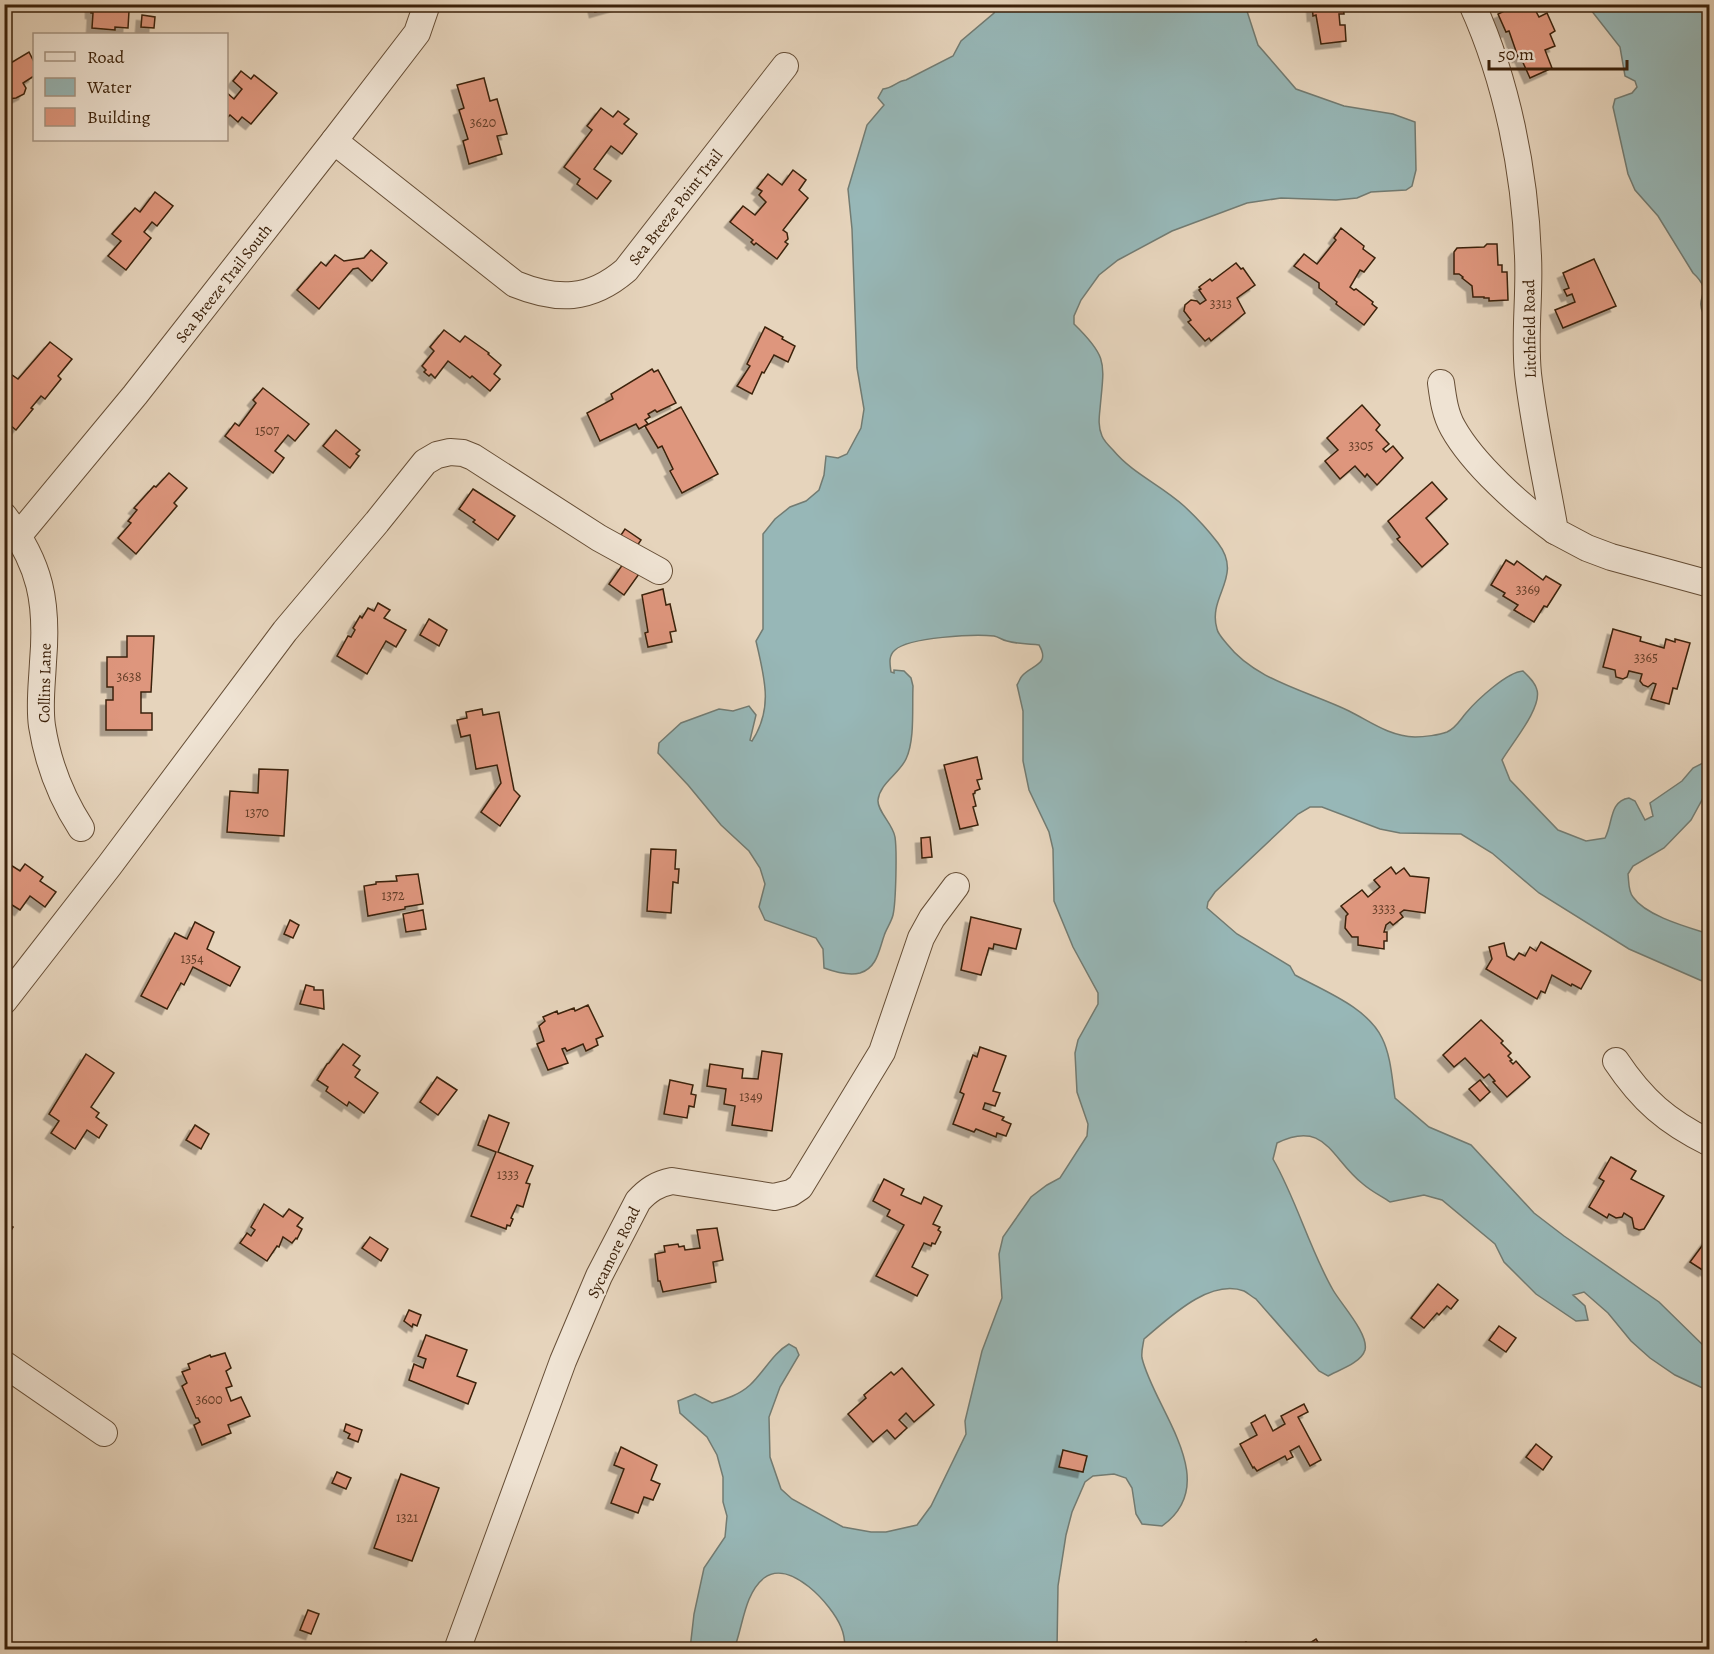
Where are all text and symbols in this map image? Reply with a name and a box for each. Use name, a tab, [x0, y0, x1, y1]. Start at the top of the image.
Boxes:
legend	[33, 33, 228, 141]
scale bar	[1489, 33, 1627, 71]
text: 50 m	[1498, 42, 1534, 66]
text: Road	[87, 45, 125, 69]
text: Water	[86, 75, 132, 99]
text: Building	[87, 105, 151, 129]
house number: 3620	[470, 113, 496, 132]
street label: Sea Breeze Point Trail	[624, 145, 728, 270]
street label: Sea Breeze Trail South	[170, 219, 277, 348]
street label: Litchfield Road	[1518, 279, 1542, 379]
house number: 3313	[1210, 294, 1232, 313]
house number: 1507	[255, 421, 279, 440]
house number: 3305	[1348, 436, 1374, 455]
house number: 3369	[1516, 580, 1540, 599]
street label: Collins Lane	[33, 643, 57, 723]
house number: 3365	[1634, 648, 1658, 667]
house number: 3638	[117, 667, 142, 686]
house number: 1370	[245, 803, 269, 822]
house number: 1372	[381, 886, 405, 905]
house number: 3333	[1372, 899, 1396, 918]
house number: 1354	[181, 949, 203, 968]
house number: 1349	[739, 1087, 763, 1106]
house number: 1333	[497, 1165, 519, 1184]
street label: Sycamore Road	[582, 1202, 646, 1302]
house number: 3600	[195, 1390, 223, 1409]
house number: 1321	[396, 1508, 418, 1527]

